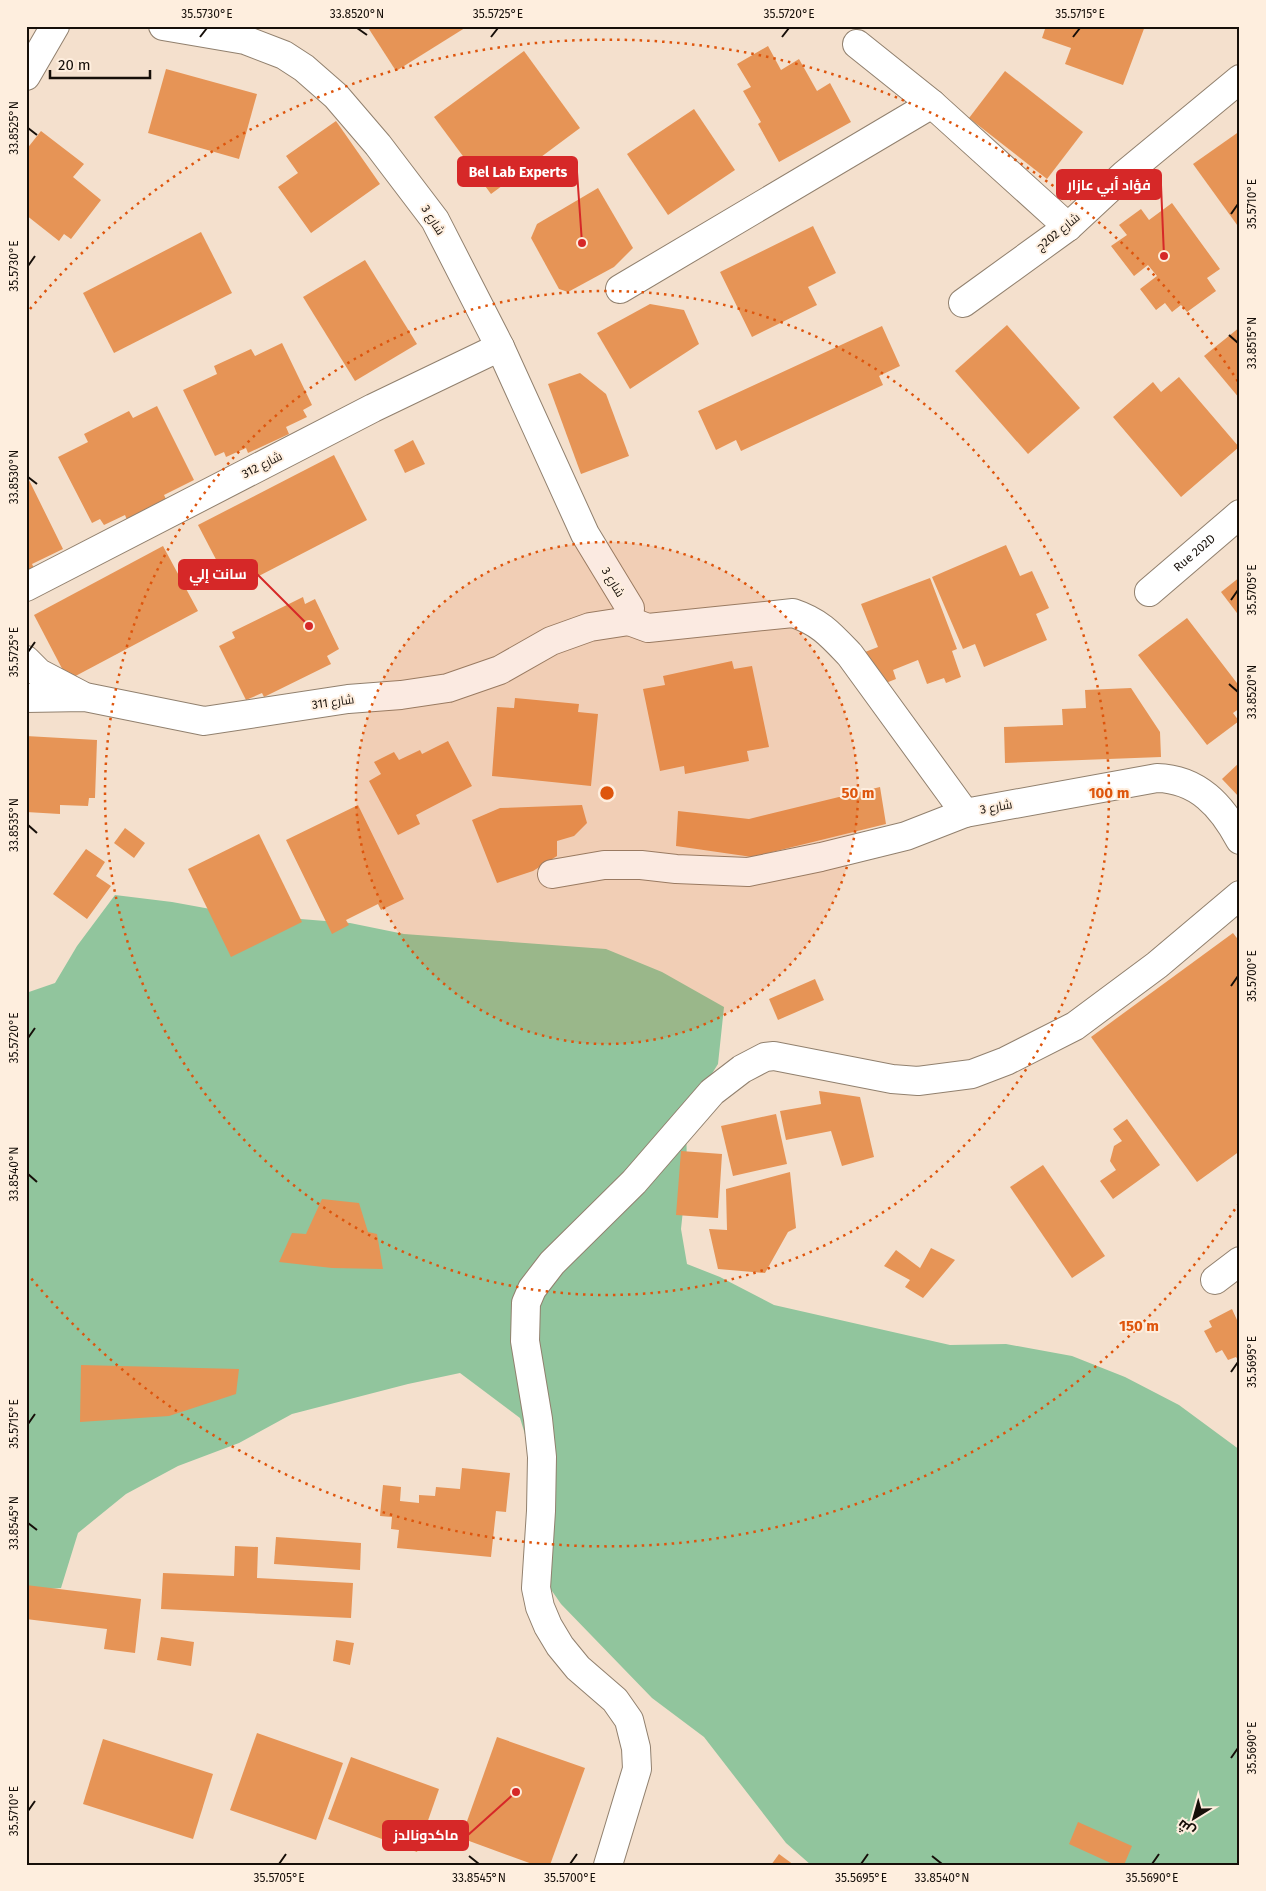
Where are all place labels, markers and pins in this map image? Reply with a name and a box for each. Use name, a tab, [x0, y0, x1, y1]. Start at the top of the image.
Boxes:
callout: Bel Lab Experts	[458, 157, 577, 186]
callout: فؤاد أبي عازار	[1057, 170, 1161, 199]
callout: سانت إلي	[179, 560, 257, 589]
centre of rings	[598, 784, 616, 802]
callout: ماكدونالدز	[383, 1821, 468, 1850]

